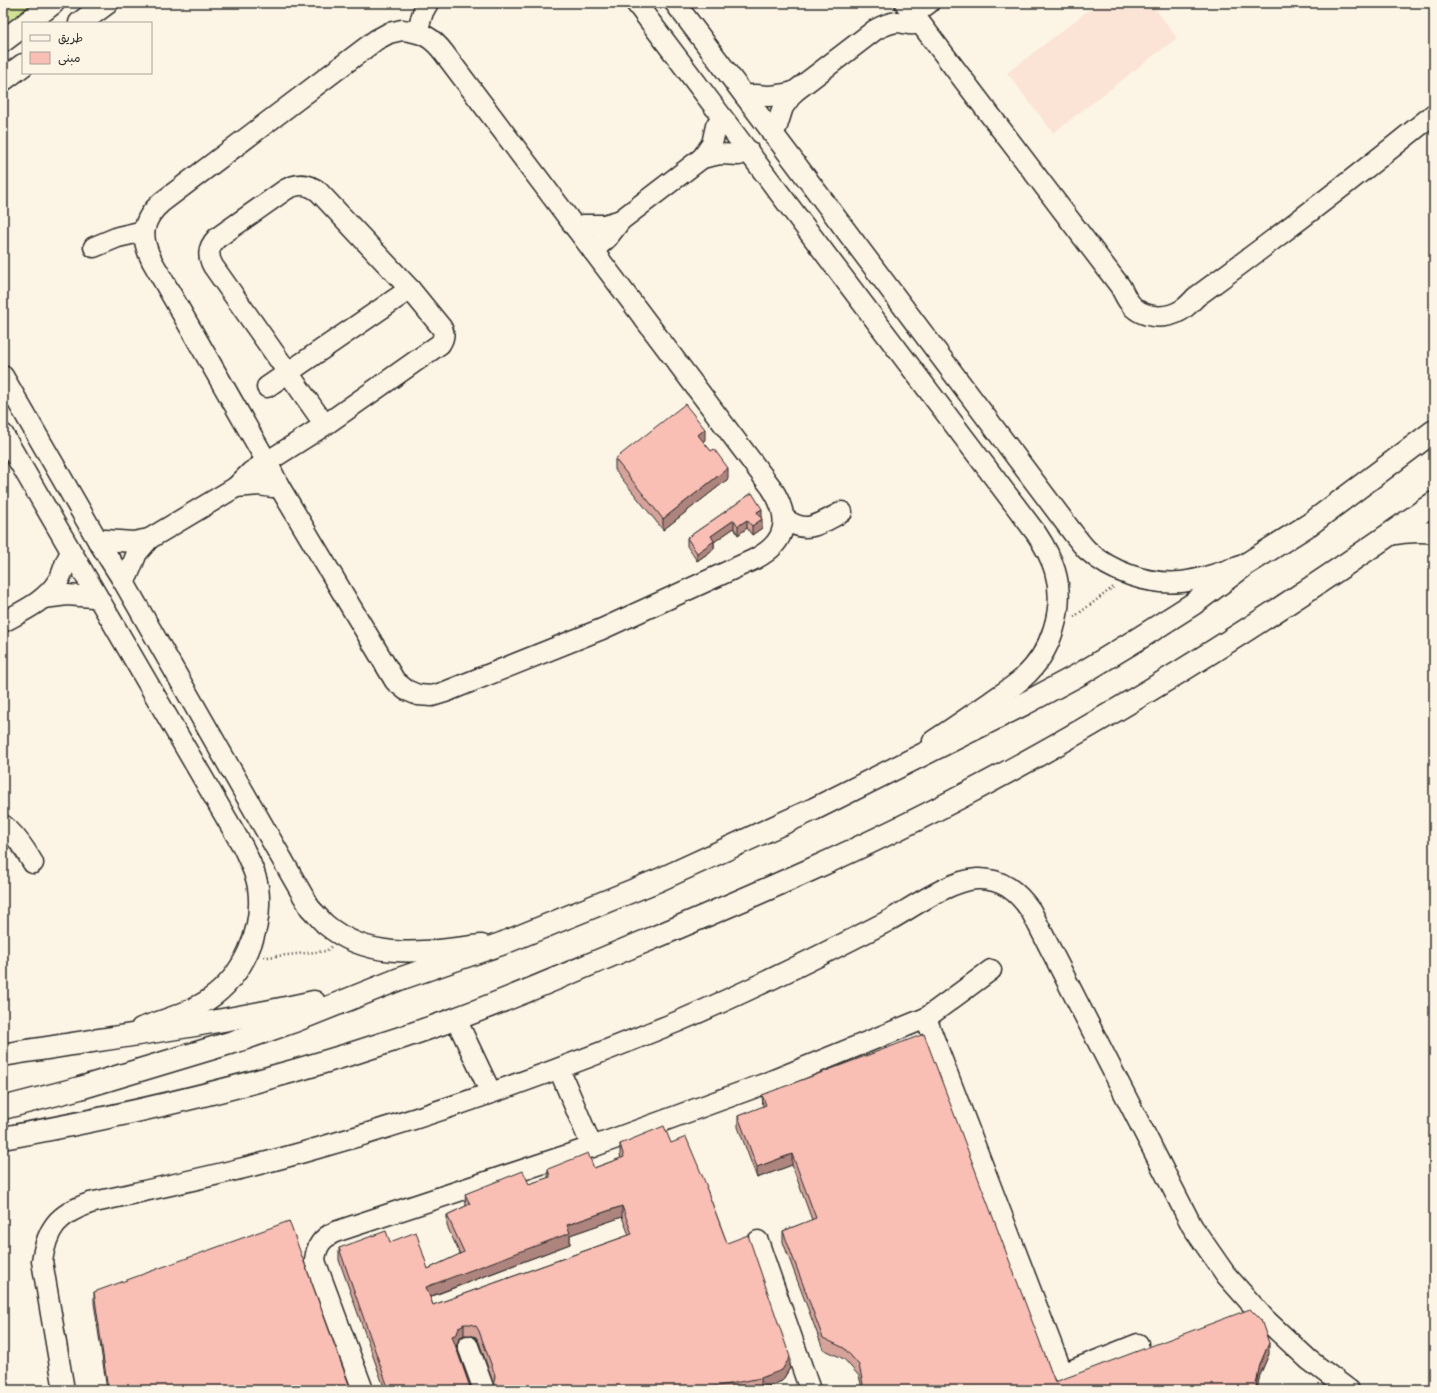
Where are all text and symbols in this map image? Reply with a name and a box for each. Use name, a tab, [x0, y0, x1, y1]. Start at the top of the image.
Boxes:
legend	[22, 22, 152, 74]
text: طريق	[58, 29, 83, 45]
text: مبنى	[58, 49, 81, 66]

